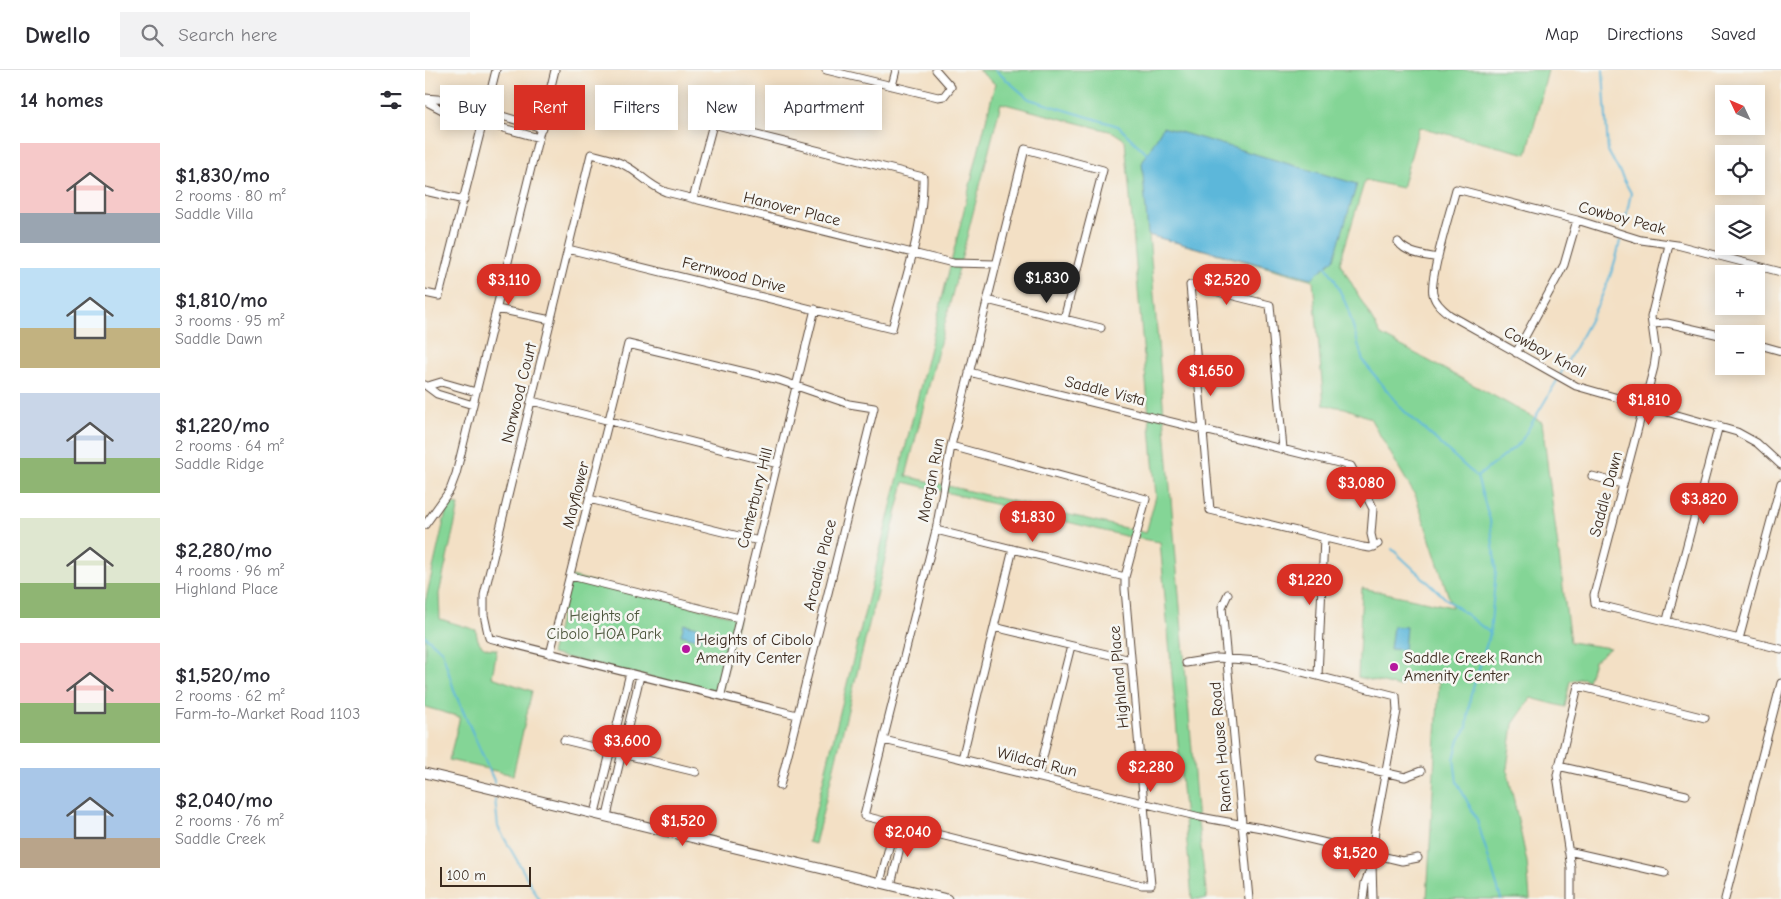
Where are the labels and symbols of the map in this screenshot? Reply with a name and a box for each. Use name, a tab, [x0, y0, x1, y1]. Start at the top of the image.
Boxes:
north arrow	[1715, 85, 1765, 135]
street label: Hanover Place	[742, 188, 842, 230]
street label: Cowboy Peak	[1576, 198, 1668, 238]
street label: Fernwood Drive	[680, 253, 788, 297]
pin: $1,830	[1006, 262, 1088, 304]
pin: $3,110	[468, 264, 550, 306]
pin: $2,520	[1186, 264, 1268, 306]
street label: Cowboy Knoll	[1501, 323, 1589, 381]
street label: Norwood Court	[498, 341, 540, 445]
pin: $1,650	[1170, 354, 1252, 397]
street label: Saddle Vista	[1063, 372, 1147, 410]
pin: $1,810	[1608, 384, 1690, 426]
street label: Morgan Run	[914, 436, 948, 524]
street label: Canterbury Hill	[734, 446, 776, 550]
street label: Saddle Dawn	[1586, 449, 1626, 539]
street label: Mayflower	[559, 459, 593, 531]
pin: $3,080	[1320, 466, 1402, 509]
pin: $3,820	[1663, 482, 1745, 525]
pin: $1,830	[992, 500, 1074, 543]
street label: Arcadia Place	[800, 518, 840, 612]
pin: $1,220	[1269, 564, 1351, 606]
park label: Heights of Cibolo HOA Park	[547, 607, 662, 643]
street label: Highland Place	[1106, 625, 1132, 729]
place label: Heights of Cibolo Amenity Center	[696, 631, 814, 667]
marker: Heights of Cibolo Amenity Center	[680, 643, 692, 655]
place label: Saddle Creek Ranch Amenity Center	[1404, 649, 1543, 685]
marker: Saddle Creek Ranch Amenity Center	[1388, 661, 1400, 673]
street label: Ranch House Road	[1206, 681, 1236, 813]
pin: $3,600	[586, 724, 668, 767]
street label: Wildcat Run	[995, 743, 1079, 781]
pin: $2,280	[1110, 750, 1192, 793]
pin: $1,520	[642, 804, 724, 847]
pin: $2,040	[867, 816, 949, 858]
pin: $1,520	[1314, 836, 1396, 879]
scale bar	[440, 864, 531, 887]

